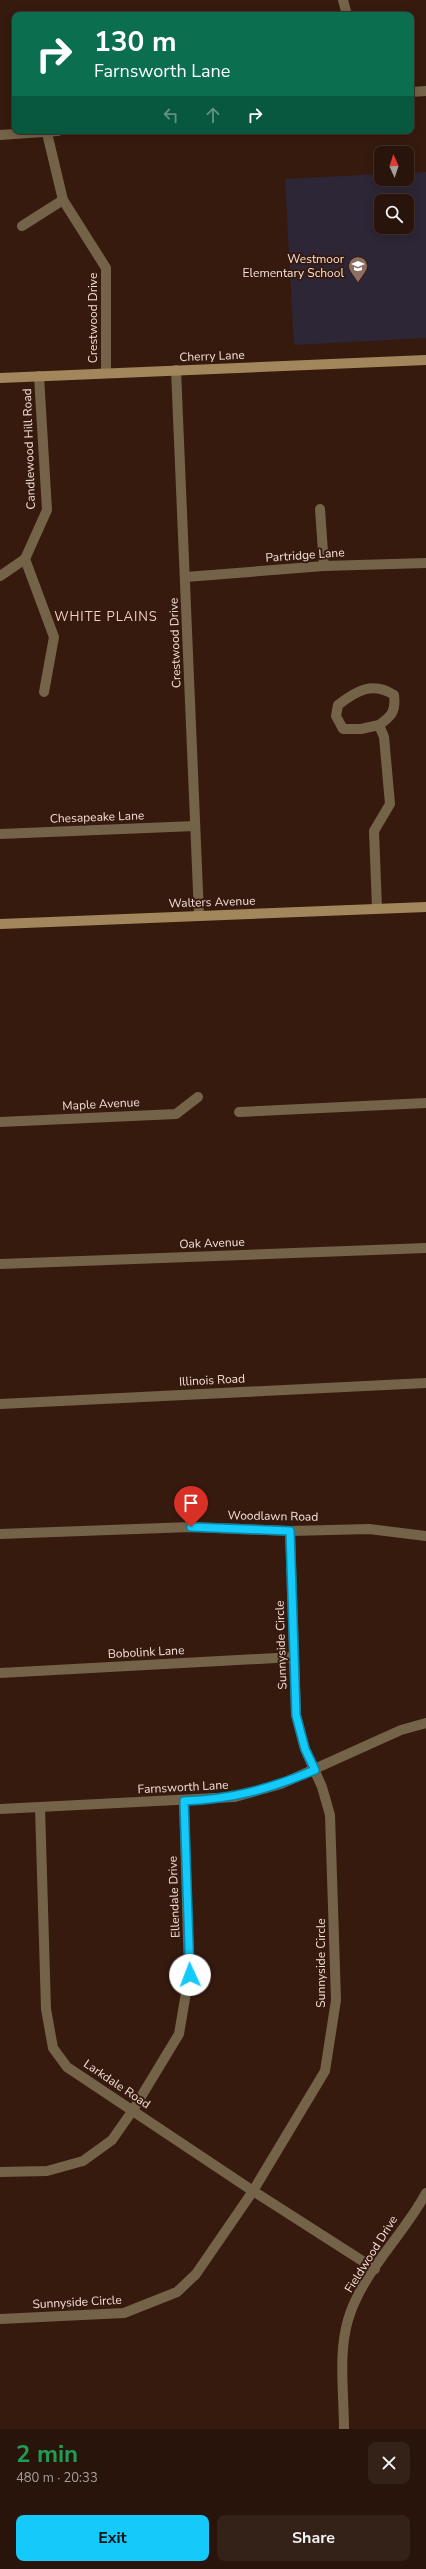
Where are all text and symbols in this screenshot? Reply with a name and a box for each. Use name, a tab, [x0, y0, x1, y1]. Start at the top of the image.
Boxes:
text: 130 m	[94, 23, 177, 61]
icon: right	[28, 28, 80, 80]
text: Farnsworth Lane	[94, 59, 230, 83]
icon: left	[160, 104, 182, 126]
icon: ahead	[202, 104, 224, 126]
icon: right	[244, 104, 266, 126]
north arrow	[374, 146, 414, 186]
map controls	[374, 146, 414, 234]
button: search	[374, 194, 414, 234]
place label: Westmoor Elementary School	[243, 251, 345, 281]
school or university icon: Westmoor Elementary School	[347, 255, 369, 283]
street label: Crestwood Drive	[85, 273, 101, 363]
street label: Cherry Lane	[179, 347, 245, 365]
street label: Candlewood Hill Road	[19, 388, 39, 510]
street label: Partridge Lane	[265, 544, 345, 566]
street label: Crestwood Drive	[165, 597, 185, 689]
district label: WHITE PLAINS	[54, 608, 158, 626]
street label: Chesapeake Lane	[49, 807, 145, 827]
street label: Walters Avenue	[168, 892, 256, 912]
street label: Maple Avenue	[62, 1094, 140, 1114]
street label: Oak Avenue	[179, 1234, 245, 1252]
street label: Illinois Road	[179, 1370, 245, 1390]
pin	[174, 1486, 208, 1527]
icon: arrive	[180, 1492, 202, 1514]
street label: Woodlawn Road	[228, 1507, 318, 1525]
street label: Sunnyside Circle	[271, 1600, 291, 1690]
street label: Bobolink Lane	[107, 1642, 185, 1662]
street label: Farnsworth Lane	[137, 1777, 229, 1797]
street label: Ellendale Drive	[165, 1856, 183, 1938]
street label: Sunnyside Circle	[313, 1918, 329, 2008]
position arrow	[169, 1954, 211, 1996]
street label: Larkdale Road	[80, 2056, 154, 2112]
street label: Fieldwood Drive	[341, 2212, 401, 2296]
street label: Sunnyside Circle	[32, 2292, 122, 2312]
text: 2 min	[16, 2438, 78, 2470]
button: close	[368, 2442, 410, 2484]
text: 480 m · 20:33	[16, 2469, 98, 2487]
button: Exit	[16, 2515, 209, 2561]
button: Share	[217, 2515, 410, 2561]

